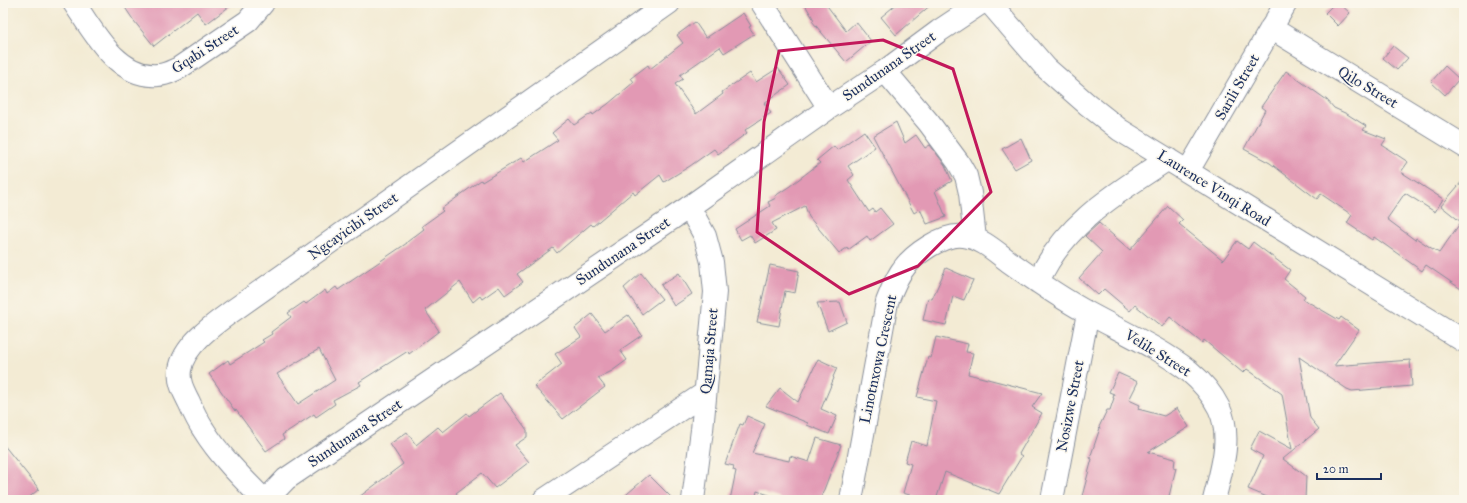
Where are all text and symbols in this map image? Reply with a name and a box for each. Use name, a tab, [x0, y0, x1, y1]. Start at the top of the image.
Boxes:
street label: Gqabi Street	[168, 20, 243, 78]
street label: Sundunana Street	[839, 27, 940, 105]
street label: Sarili Street	[1211, 50, 1263, 123]
street label: Qilo Street	[1335, 62, 1402, 112]
street label: Laurence Vinqi Road	[1153, 146, 1274, 231]
street label: Ngcayicibi Street	[305, 188, 402, 264]
street label: Sundunana Street	[573, 212, 674, 289]
street label: Linotnxowa Crescent	[856, 292, 901, 425]
street label: Qamaja Street	[696, 307, 722, 395]
street label: Velile Street	[1121, 325, 1195, 381]
street label: Nosizwe Street	[1052, 358, 1088, 453]
street label: Sundunana Street	[305, 394, 406, 471]
scale bar	[1317, 455, 1381, 481]
text: 20 m	[1323, 462, 1349, 476]

